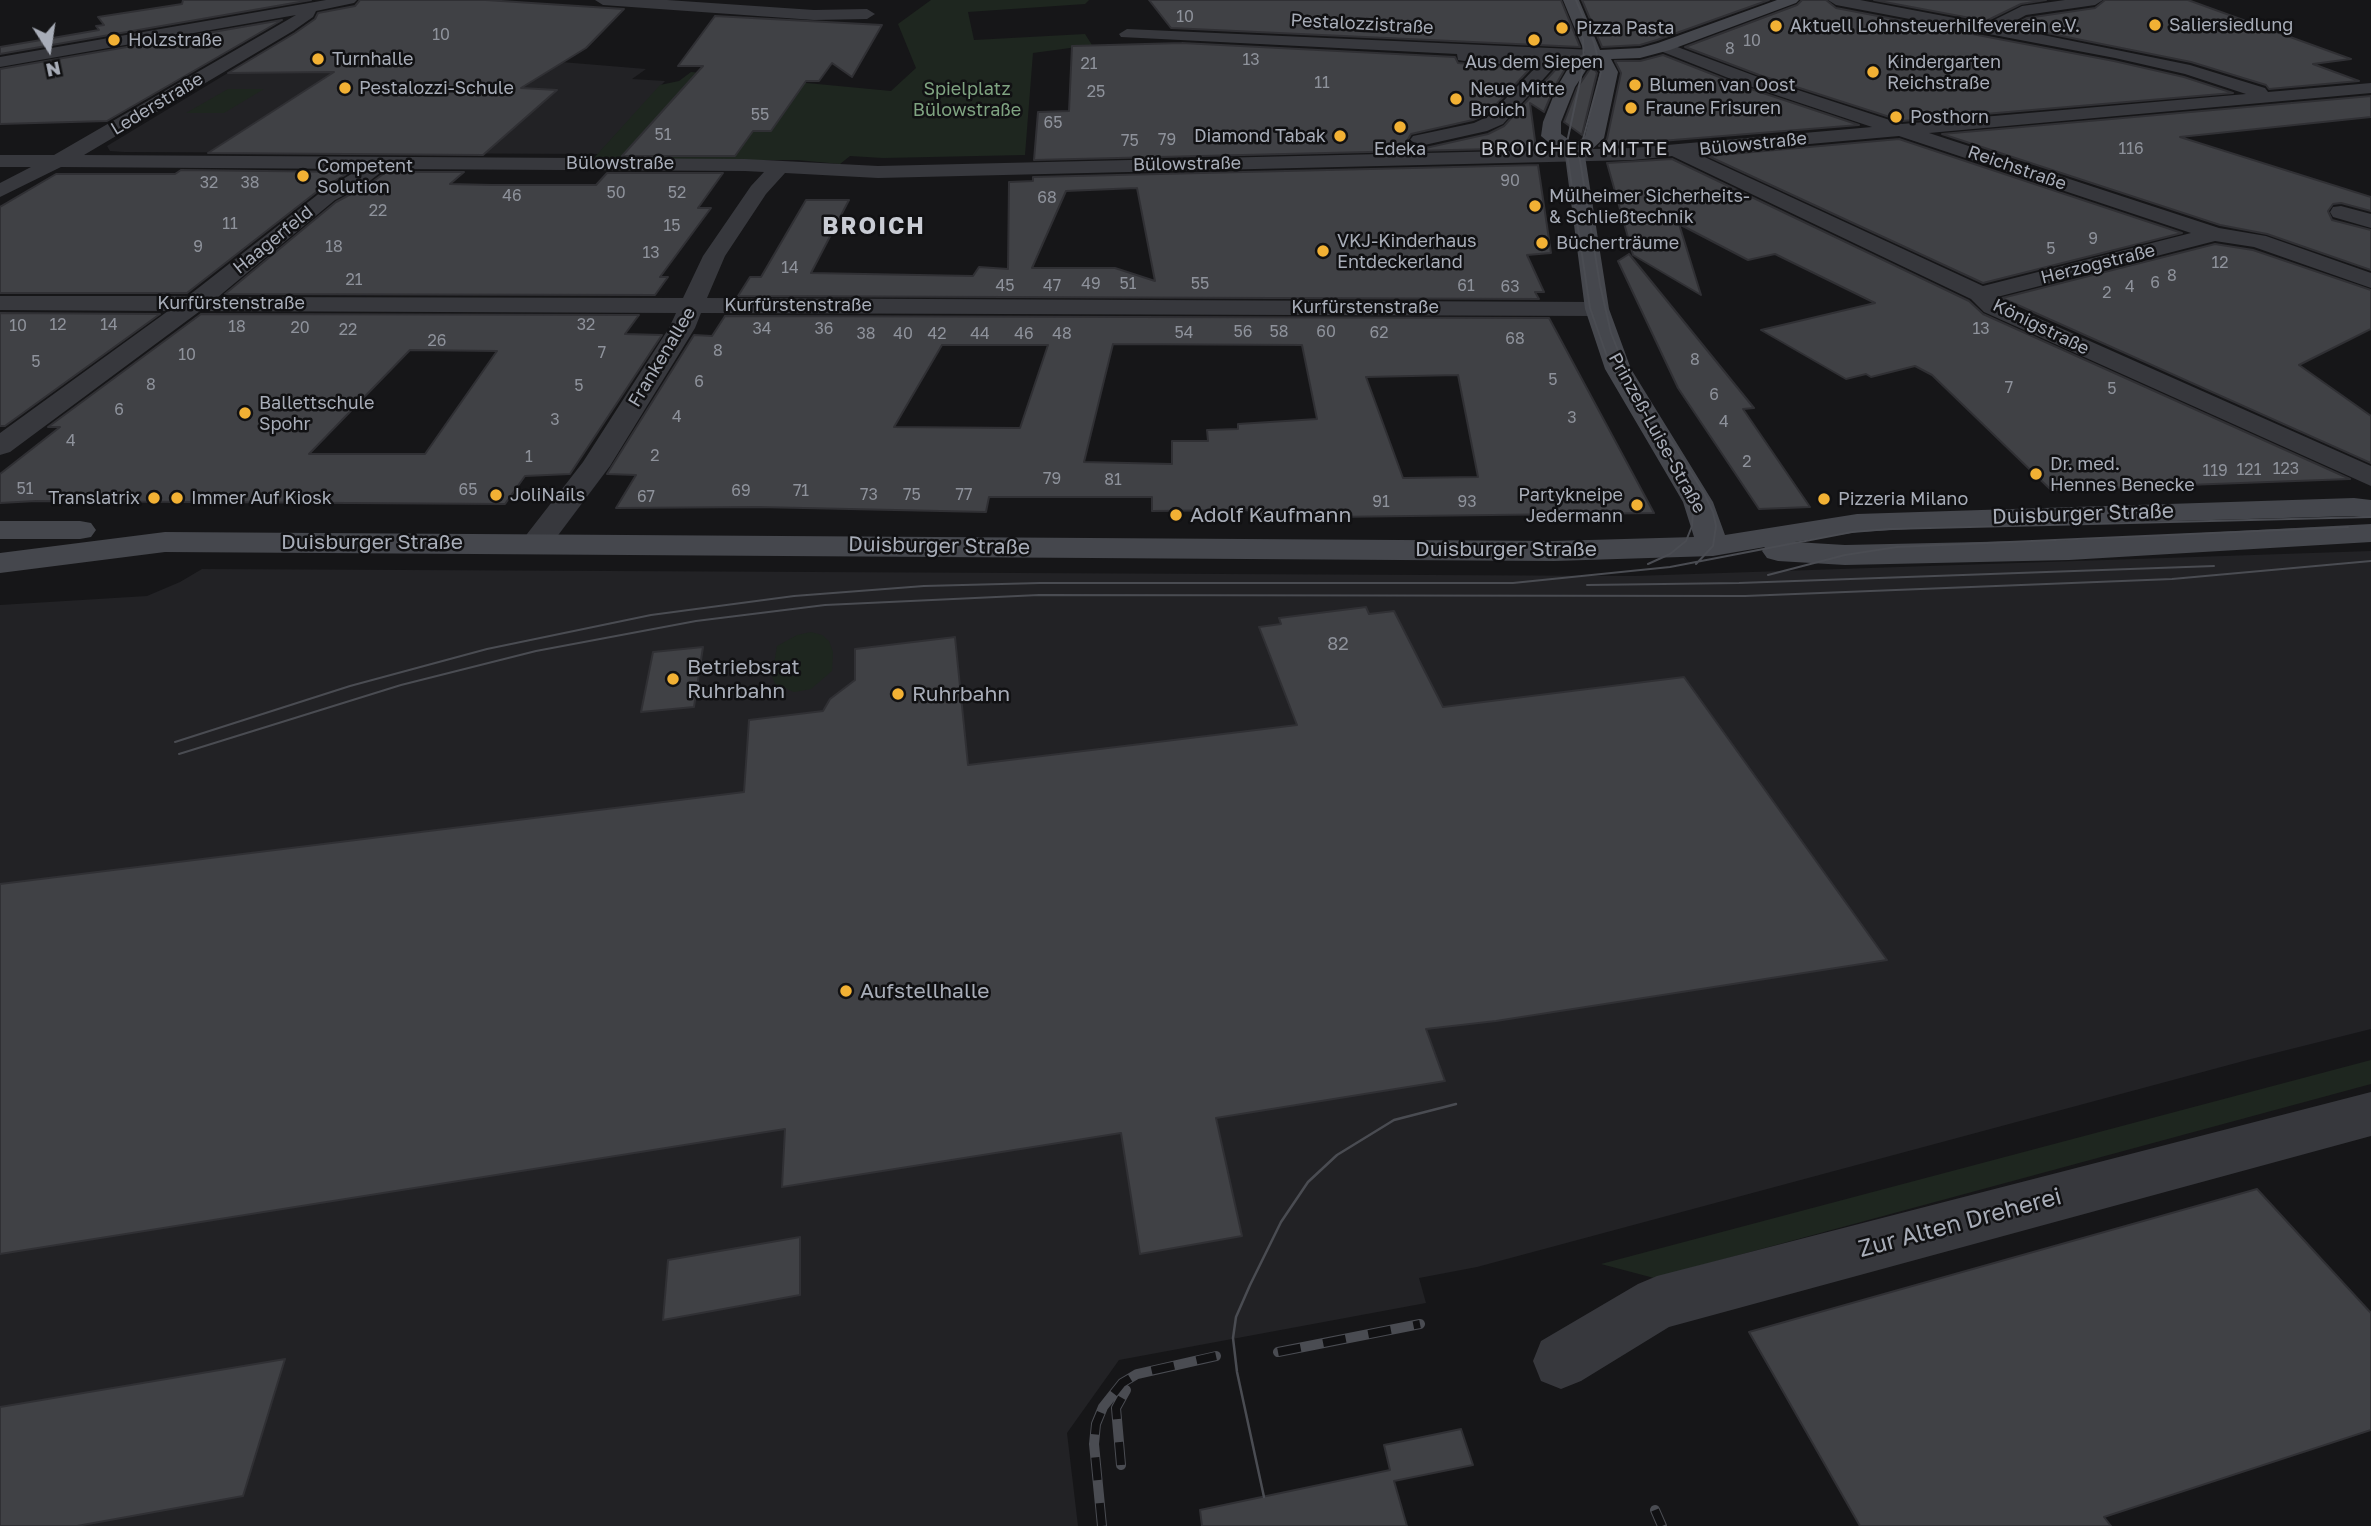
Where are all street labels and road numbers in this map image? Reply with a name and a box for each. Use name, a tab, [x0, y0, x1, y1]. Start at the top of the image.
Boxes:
street label: Pestalozzistraße	[1290, 9, 1434, 39]
street label: Lederstraße	[107, 68, 207, 140]
street label: Bülowstraße	[1698, 128, 1808, 160]
street label: Reichstraße	[1965, 141, 2069, 195]
street label: Bülowstraße	[566, 152, 674, 174]
street label: Bülowstraße	[1133, 152, 1241, 176]
street label: Haagerfeld	[229, 201, 317, 279]
street label: Herzogstraße	[2039, 239, 2157, 289]
street label: Kurfürstenstraße	[157, 292, 305, 314]
street label: Kurfürstenstraße	[724, 294, 872, 316]
street label: Königstraße	[1989, 294, 2093, 360]
street label: Kurfürstenstraße	[1291, 296, 1439, 318]
street label: Frankenallee	[624, 303, 700, 411]
street label: Prinzeß-Luise-Straße	[1604, 349, 1710, 517]
street label: Duisburger Straße	[1992, 498, 2174, 530]
street label: Duisburger Straße	[281, 529, 463, 555]
street label: Duisburger Straße	[848, 532, 1030, 560]
street label: Duisburger Straße	[1415, 536, 1597, 562]
street label: Zur Alten Dreherei	[1855, 1182, 2065, 1264]

